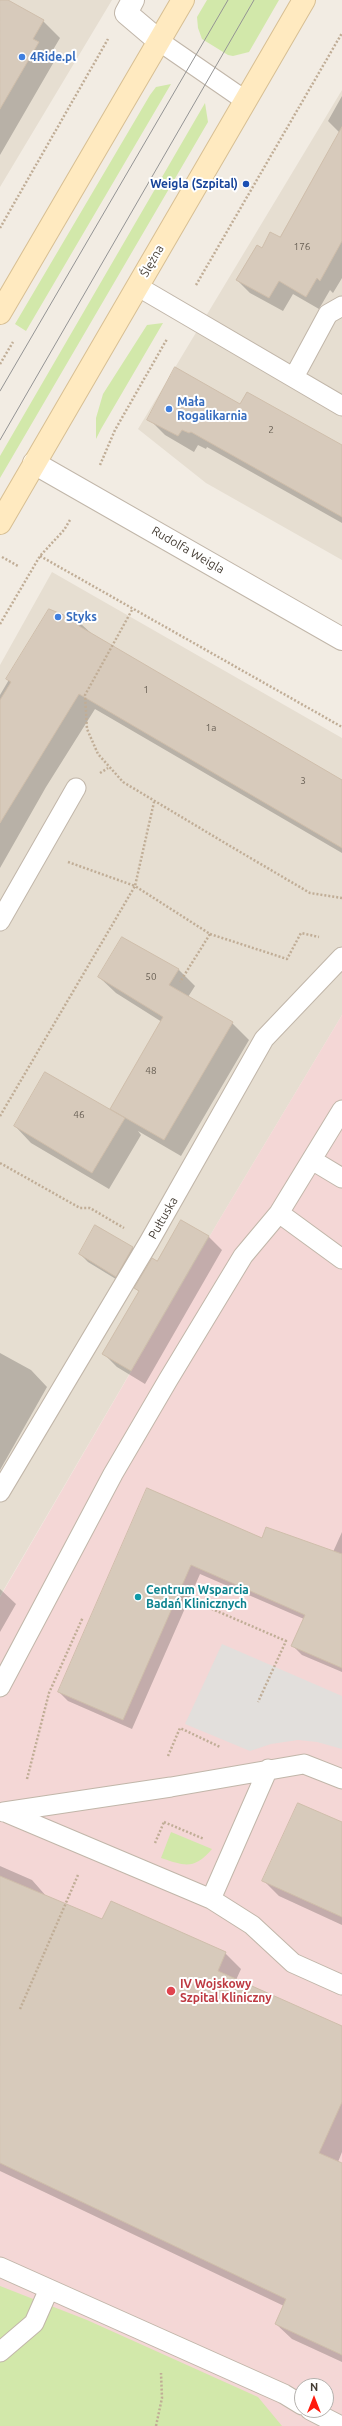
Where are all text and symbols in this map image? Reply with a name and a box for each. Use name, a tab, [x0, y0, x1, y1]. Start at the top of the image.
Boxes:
place label: 4Ride.pl	[30, 50, 76, 64]
marker: 4Ride.pl	[17, 52, 27, 62]
place label: Weigla (Szpital)	[150, 177, 238, 191]
marker: Weigla (Szpital)	[241, 179, 251, 189]
house number: 176	[294, 241, 310, 253]
street label: Ślężna	[137, 242, 167, 280]
place label: Mała Rogalikarnia	[177, 395, 247, 423]
marker: Mała Rogalikarnia	[164, 404, 174, 414]
house number: 2	[268, 424, 274, 436]
street label: Rudolfa Weigla	[149, 523, 227, 577]
place label: Styks	[66, 610, 97, 624]
marker: Styks	[53, 612, 63, 622]
house number: 1	[143, 684, 149, 696]
house number: 1a	[206, 722, 216, 734]
house number: 3	[300, 775, 306, 787]
house number: 50	[145, 971, 157, 983]
house number: 48	[145, 1065, 157, 1077]
house number: 46	[73, 1109, 85, 1121]
street label: Pułtuska	[145, 1194, 181, 1242]
place label: Centrum Wsparcia Badań Klinicznych	[146, 1583, 249, 1611]
marker: Centrum Wsparcia Badań Klinicznych	[133, 1592, 143, 1602]
place label: IV Wojskowy Szpital Kliniczny	[180, 1977, 272, 2005]
marker: IV Wojskowy Szpital Kliniczny	[165, 1985, 177, 1997]
north arrow	[294, 2378, 334, 2418]
text: N	[310, 2381, 318, 2393]

